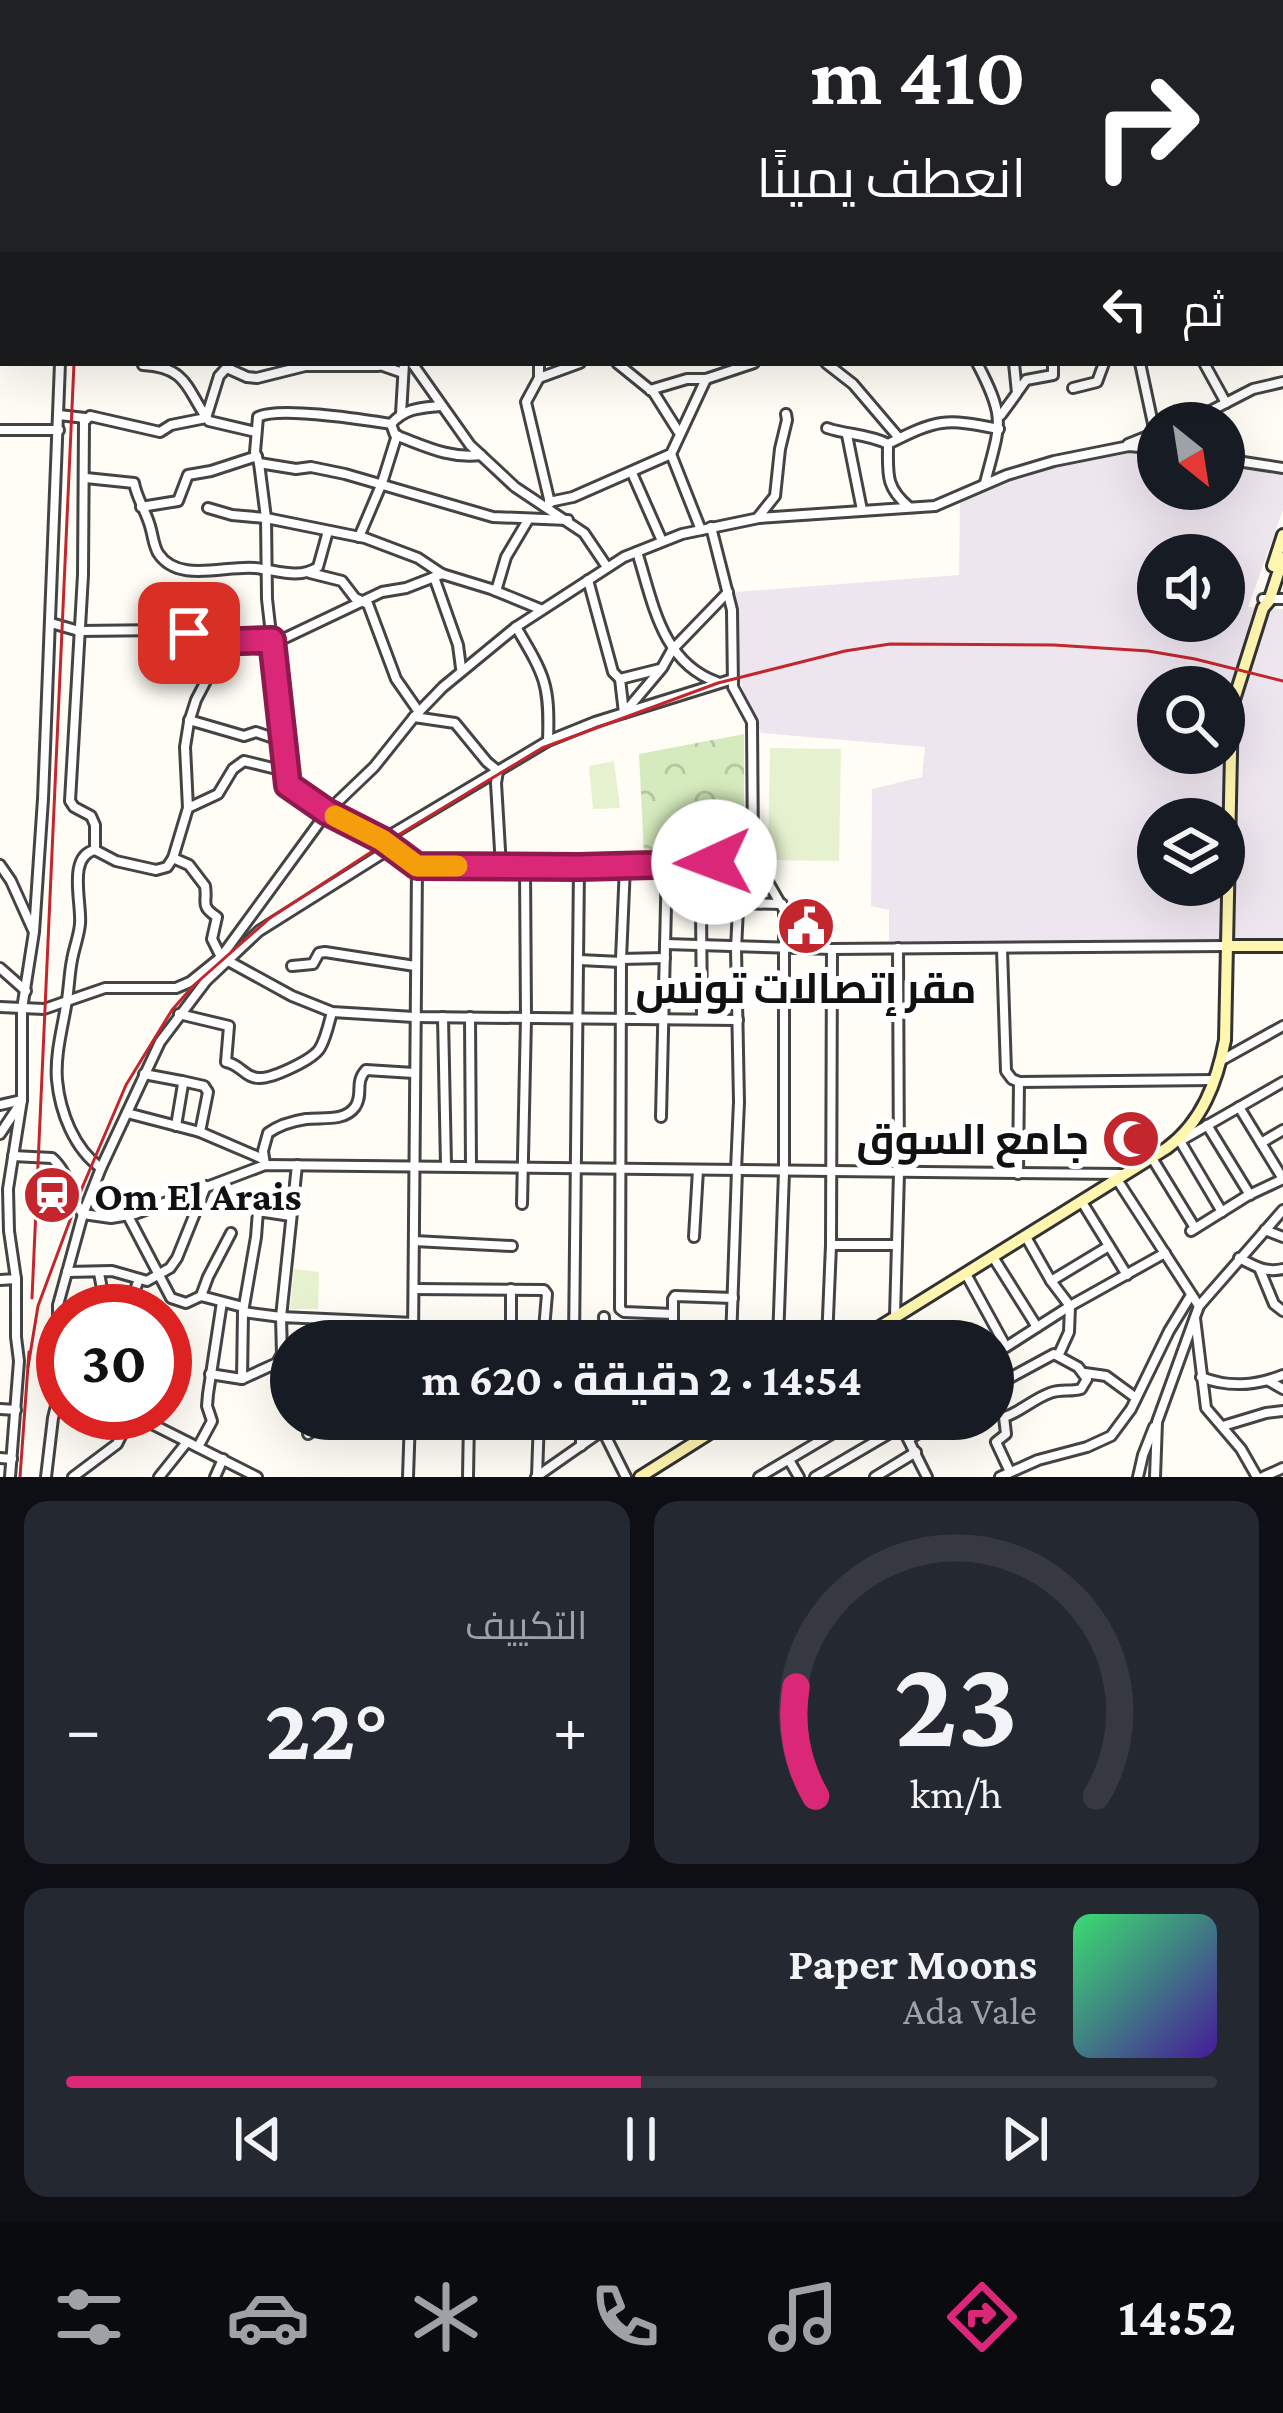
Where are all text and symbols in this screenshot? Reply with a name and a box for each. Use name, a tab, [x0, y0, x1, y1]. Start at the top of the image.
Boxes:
text: 410 m	[811, 29, 1026, 122]
icon: right	[1068, 48, 1224, 204]
text: انعطف يمينًا	[757, 149, 1026, 209]
icon: left	[1092, 276, 1158, 342]
text: ثم	[1182, 286, 1224, 336]
north arrow	[1137, 402, 1245, 510]
map controls	[1137, 402, 1245, 906]
button: sound	[1137, 534, 1245, 642]
pin	[138, 582, 240, 684]
icon: arrive	[156, 600, 222, 666]
button: search	[1137, 666, 1245, 774]
button: layers	[1137, 798, 1245, 906]
position arrow	[651, 799, 777, 925]
public building icon: مقر إتصالات تونس	[775, 895, 837, 957]
place label: مقر إتصالات تونس	[636, 965, 976, 1016]
mosque icon: جامع السوق	[1100, 1108, 1162, 1170]
place label: جامع السوق	[856, 1116, 1089, 1168]
station icon: Om El Arais	[21, 1164, 83, 1226]
place label: Om El Arais	[94, 1172, 302, 1219]
speed limit sign: 30	[36, 1284, 192, 1440]
text: 14:54 · 2 دقيقة · 620 m	[422, 1355, 862, 1405]
text: التكييف	[465, 1604, 588, 1647]
text: 23	[894, 1633, 1019, 1772]
text: 22°	[265, 1678, 389, 1778]
text: −	[66, 1692, 101, 1765]
text: +	[553, 1692, 588, 1765]
text: km/h	[910, 1769, 1002, 1816]
text: Paper Moons	[788, 1939, 1037, 1989]
text: Ada Vale	[903, 1989, 1037, 2032]
icon: previous	[225, 2106, 291, 2172]
icon: pause	[608, 2106, 674, 2172]
icon: next	[992, 2106, 1058, 2172]
icon: filters	[47, 2275, 131, 2359]
icon: car	[226, 2275, 310, 2359]
icon: climate	[404, 2275, 488, 2359]
icon: phone	[583, 2275, 667, 2359]
icon: music	[761, 2275, 845, 2359]
icon: directions	[940, 2275, 1024, 2359]
text: 14:52	[1118, 2287, 1236, 2347]

